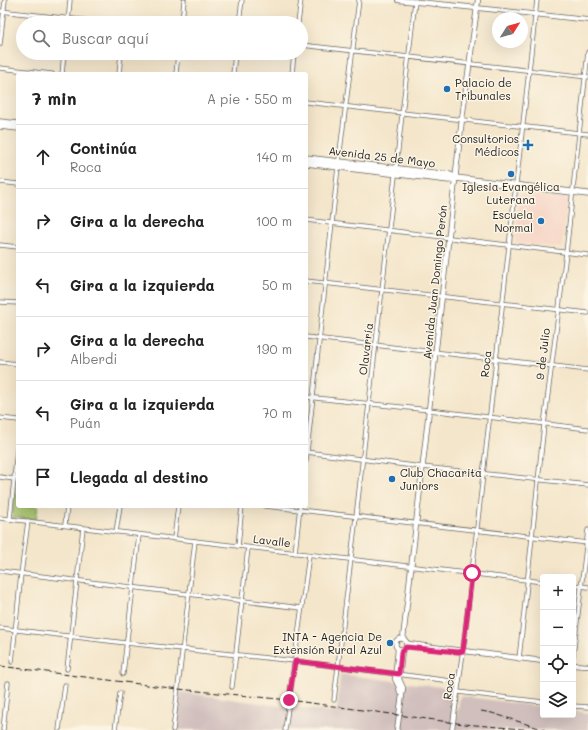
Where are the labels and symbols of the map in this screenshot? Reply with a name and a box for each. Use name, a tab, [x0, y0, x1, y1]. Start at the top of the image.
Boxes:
north arrow	[492, 12, 528, 48]
place label: Palacio de Tribunales	[455, 75, 512, 103]
marker: Palacio de Tribunales	[442, 84, 452, 94]
place label: Consultorios Médicos	[452, 131, 519, 159]
marker: Consultorios Médicos	[522, 139, 534, 151]
street label: Avenida 25 de Mayo	[328, 143, 437, 171]
marker: Iglesia Evangélica Luterana	[506, 169, 516, 179]
place label: Iglesia Evangélica Luterana	[462, 179, 560, 207]
street label: Avenida Juan Domingo Perón	[419, 204, 450, 360]
place label: Escuela Normal	[492, 207, 533, 235]
marker: Escuela Normal	[536, 216, 546, 226]
street label: Olavarría	[355, 322, 376, 376]
street label: 9 de Julio	[532, 327, 553, 381]
street label: Roca	[477, 350, 494, 378]
place label: Club Chacarita Juniors	[400, 465, 482, 493]
marker: Club Chacarita Juniors	[387, 474, 397, 484]
street label: Lavalle	[252, 531, 292, 550]
route start	[463, 564, 481, 582]
place label: INTA - Agencia De Extensión Rural Azul	[273, 629, 382, 657]
marker: INTA - Agencia De Extensión Rural Azul	[385, 638, 395, 648]
street label: Roca	[439, 671, 458, 700]
route end	[280, 691, 298, 709]

